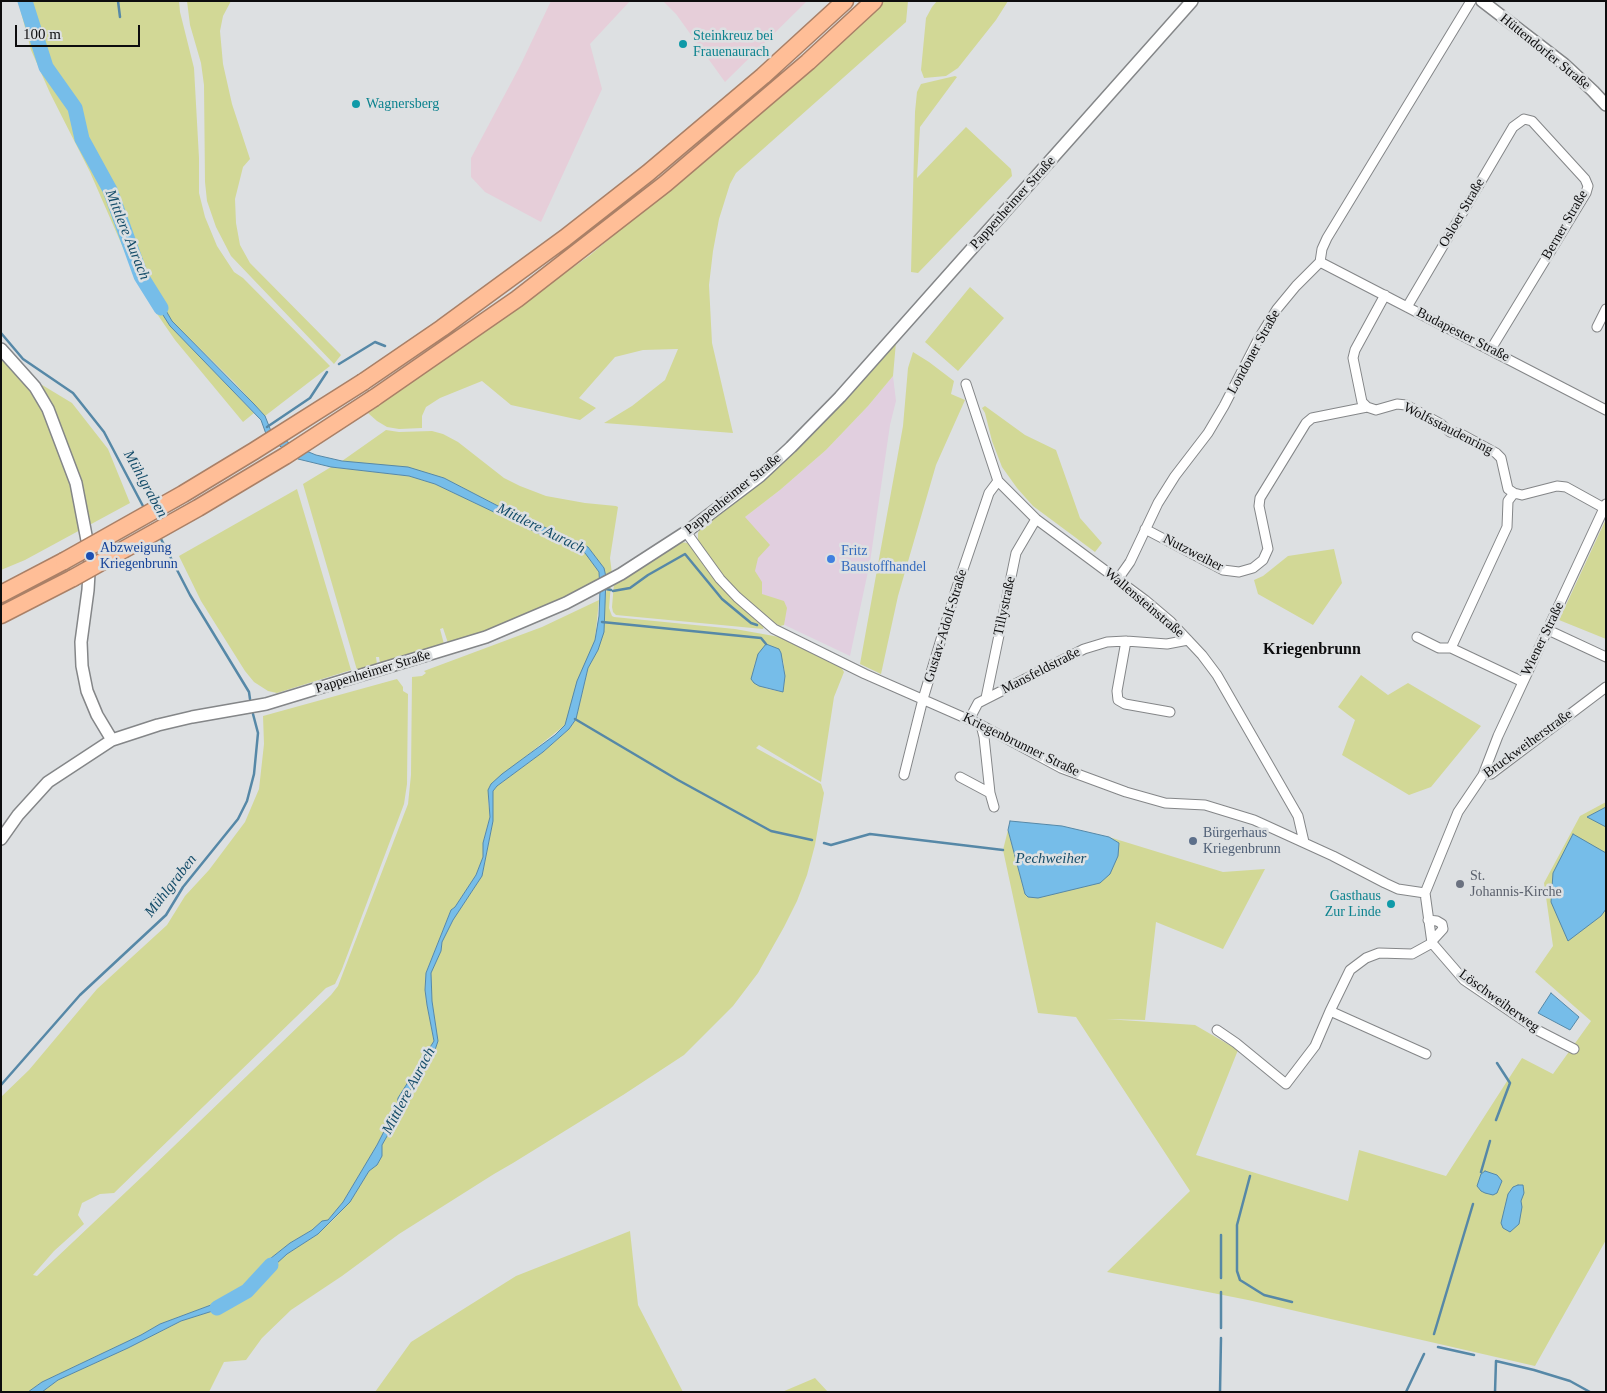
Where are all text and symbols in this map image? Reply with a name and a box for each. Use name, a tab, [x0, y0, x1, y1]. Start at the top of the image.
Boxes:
street label: Hüttendorfer Straße	[1496, 10, 1594, 94]
scale bar	[18, 15, 142, 47]
text: 100 m	[23, 26, 61, 42]
place label: Steinkreuz bei Frauenaurach	[693, 28, 773, 60]
marker: Steinkreuz bei Frauenaurach	[677, 38, 689, 50]
place label: Wagnersberg	[366, 96, 439, 112]
marker: Wagnersberg	[350, 98, 362, 110]
street label: Pappenheimer Straße	[967, 153, 1059, 253]
street label: Osloer Straße	[1436, 176, 1488, 250]
water label: Mittlere Aurach	[101, 187, 153, 283]
street label: Berner Straße	[1538, 187, 1592, 263]
street label: Budapester Straße	[1414, 304, 1512, 366]
street label: Londoner Straße	[1224, 307, 1284, 397]
street label: Wolfsstaudenring	[1400, 399, 1496, 459]
water label: Mühlgraben	[119, 447, 171, 521]
street label: Pappenheimer Straße	[681, 450, 785, 538]
water label: Mittlere Aurach	[494, 500, 588, 558]
street label: Nutzweiher	[1160, 531, 1226, 575]
place label: Abzweigung Kriegenbrunn	[100, 540, 178, 572]
place label: Fritz Baustoffhandel	[841, 543, 926, 576]
marker: Abzweigung Kriegenbrunn	[84, 550, 96, 562]
marker: Fritz Baustoffhandel	[825, 553, 837, 565]
street label: Wallensteinstraße	[1101, 565, 1187, 641]
street label: Gustav-Adolf-Straße	[921, 567, 971, 685]
street label: Tillystraße	[991, 575, 1019, 637]
street label: Wiener Straße	[1518, 599, 1568, 679]
district label: Kriegenbrunn	[1263, 640, 1361, 660]
street label: Mansfeldstraße	[999, 644, 1083, 698]
street label: Pappenheimer Straße	[313, 647, 433, 697]
street label: Bruckweiherstraße	[1480, 706, 1576, 782]
street label: Kriegenbrunner Straße	[960, 709, 1082, 781]
place label: Bürgerhaus Kriegenbrunn	[1203, 825, 1281, 858]
marker: Bürgerhaus Kriegenbrunn	[1187, 835, 1199, 847]
water label: Pechweiher	[1016, 850, 1086, 868]
water label: Mühlgraben	[141, 851, 201, 921]
place label: St. Johannis-Kirche	[1470, 868, 1562, 900]
marker: St. Johannis-Kirche	[1454, 878, 1466, 890]
place label: Gasthaus Zur Linde	[1325, 888, 1381, 920]
marker: Gasthaus Zur Linde	[1385, 898, 1397, 910]
street label: Löschweiherweg	[1455, 966, 1543, 1036]
water label: Mittlere Aurach	[379, 1045, 439, 1137]

